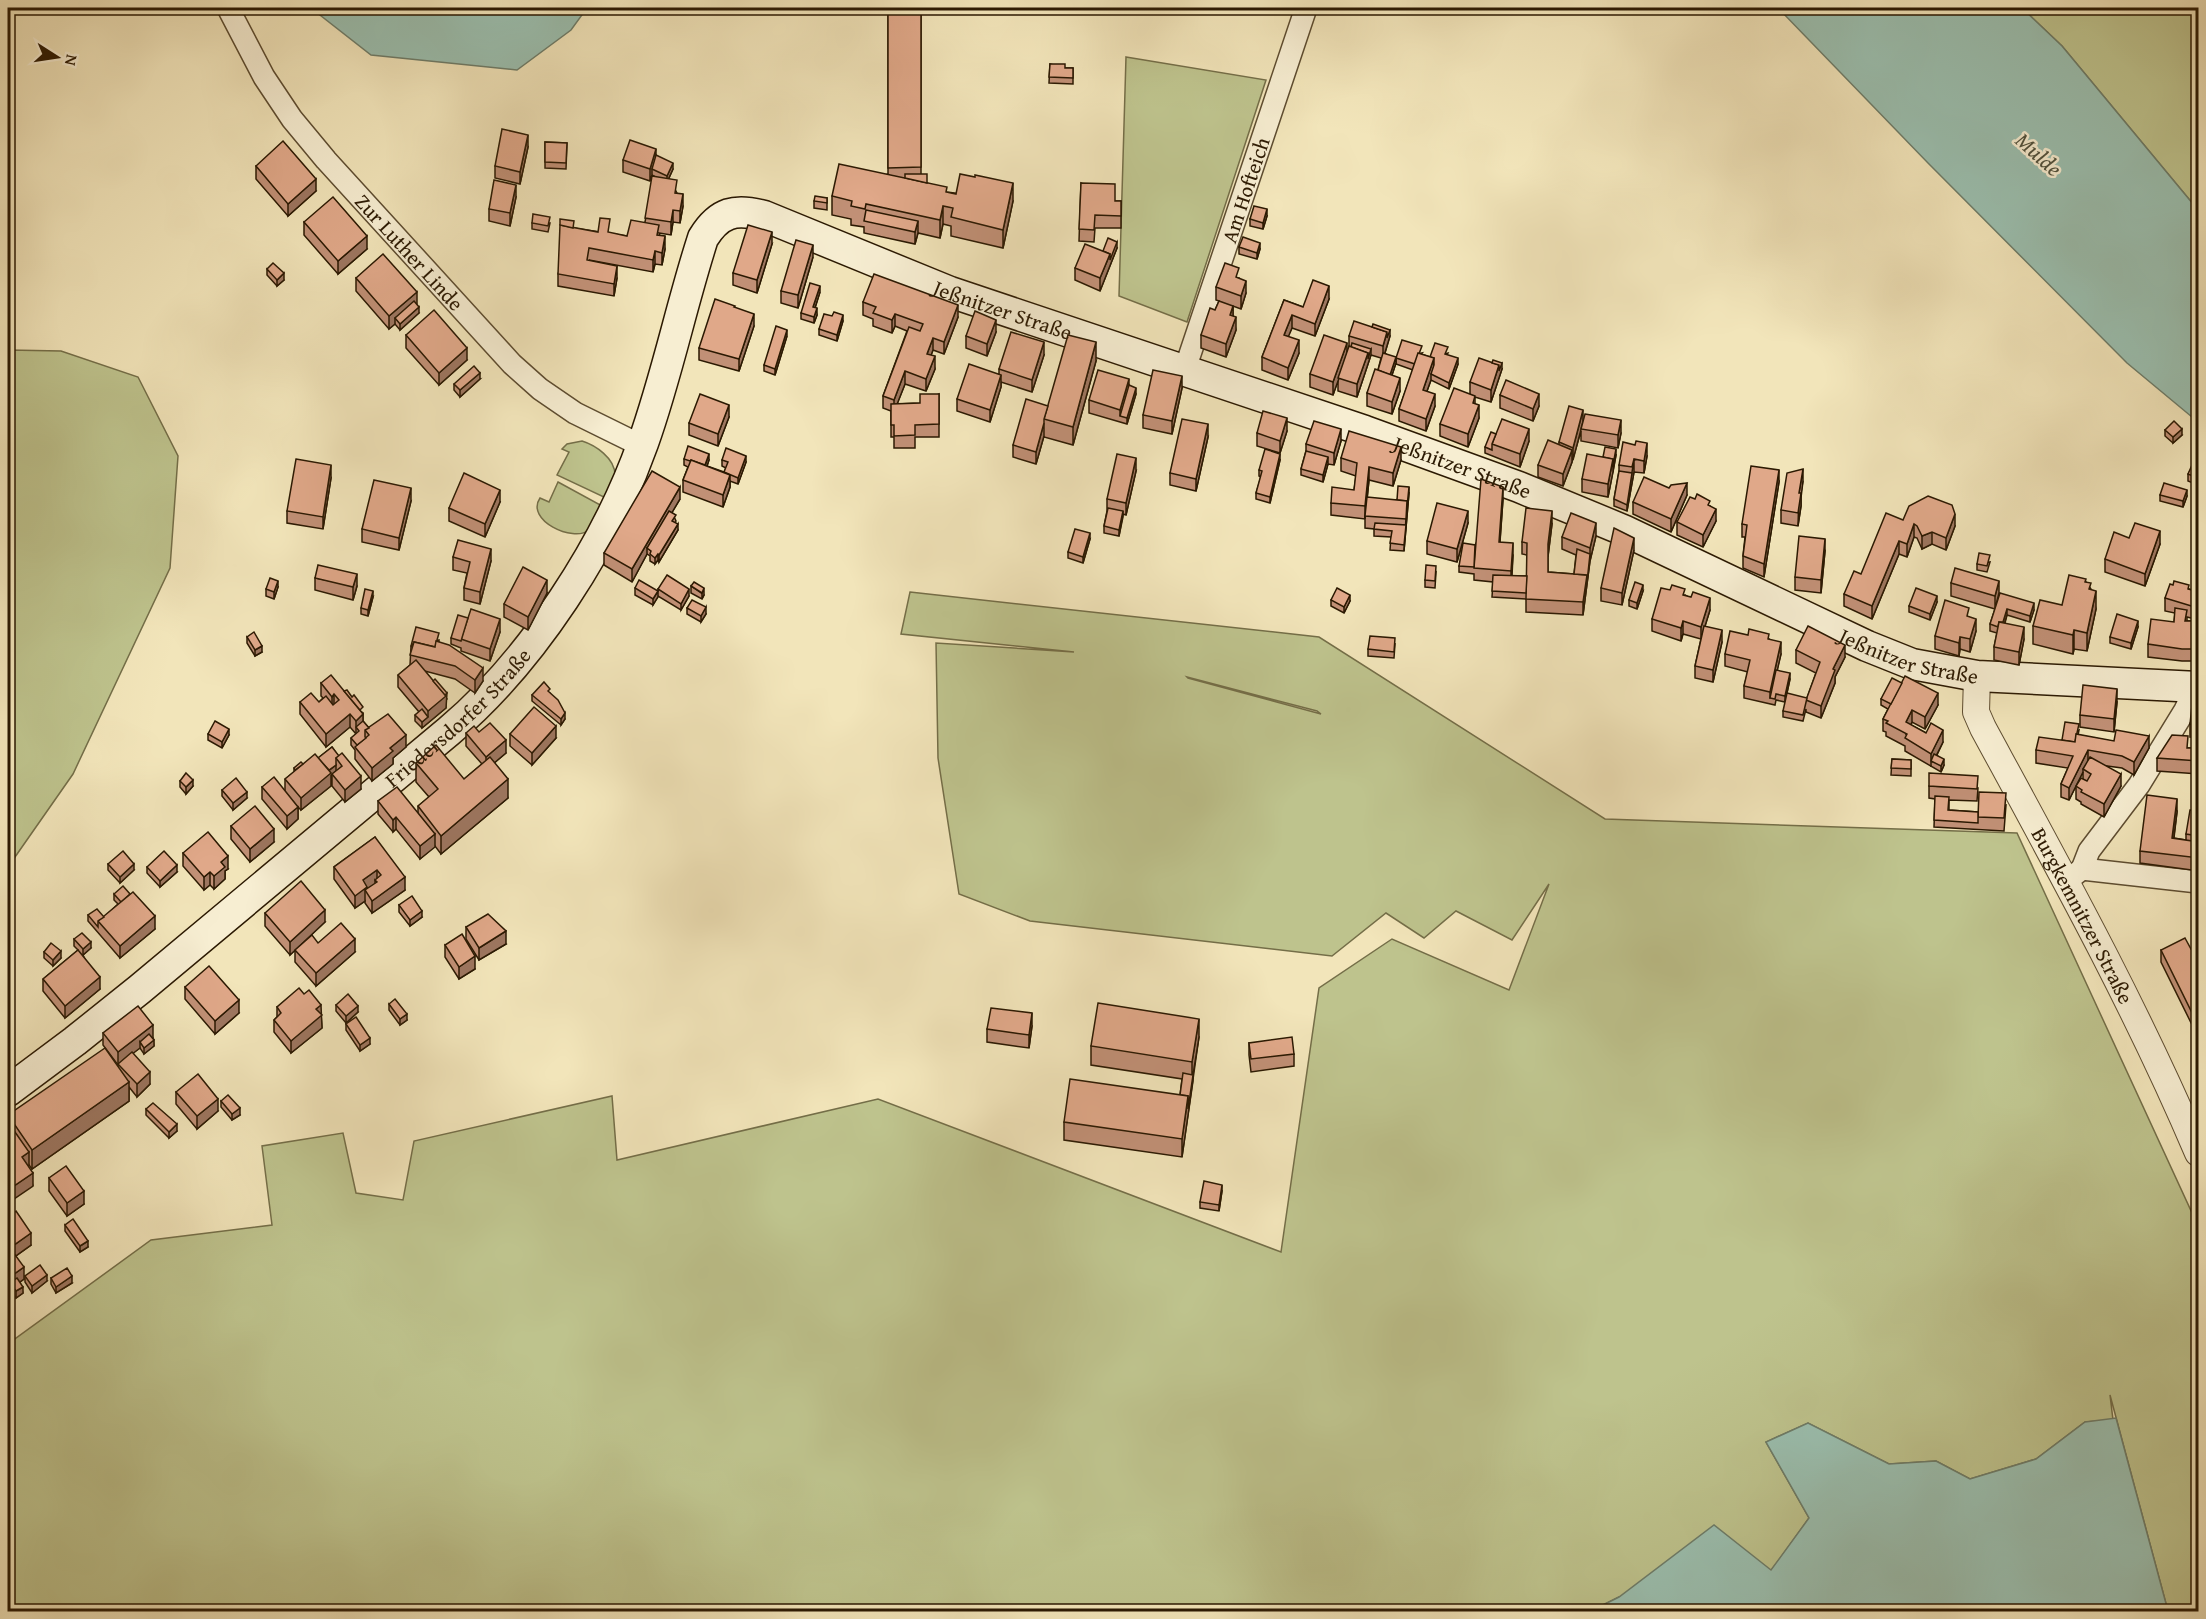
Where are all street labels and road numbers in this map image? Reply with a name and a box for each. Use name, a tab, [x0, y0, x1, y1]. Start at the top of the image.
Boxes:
street label: Am Hofteich	[1213, 133, 1277, 247]
street label: Zur Luther Linde	[348, 187, 472, 317]
street label: Jeßnitzer Straße	[926, 270, 1076, 347]
street label: Jeßnitzer Straße	[1387, 426, 1537, 506]
street label: Jeßnitzer Straße	[1832, 618, 1981, 691]
street label: Friedersdorfer Straße	[378, 641, 538, 794]
street label: Burgkemnitzer Straße	[2024, 822, 2142, 1009]

